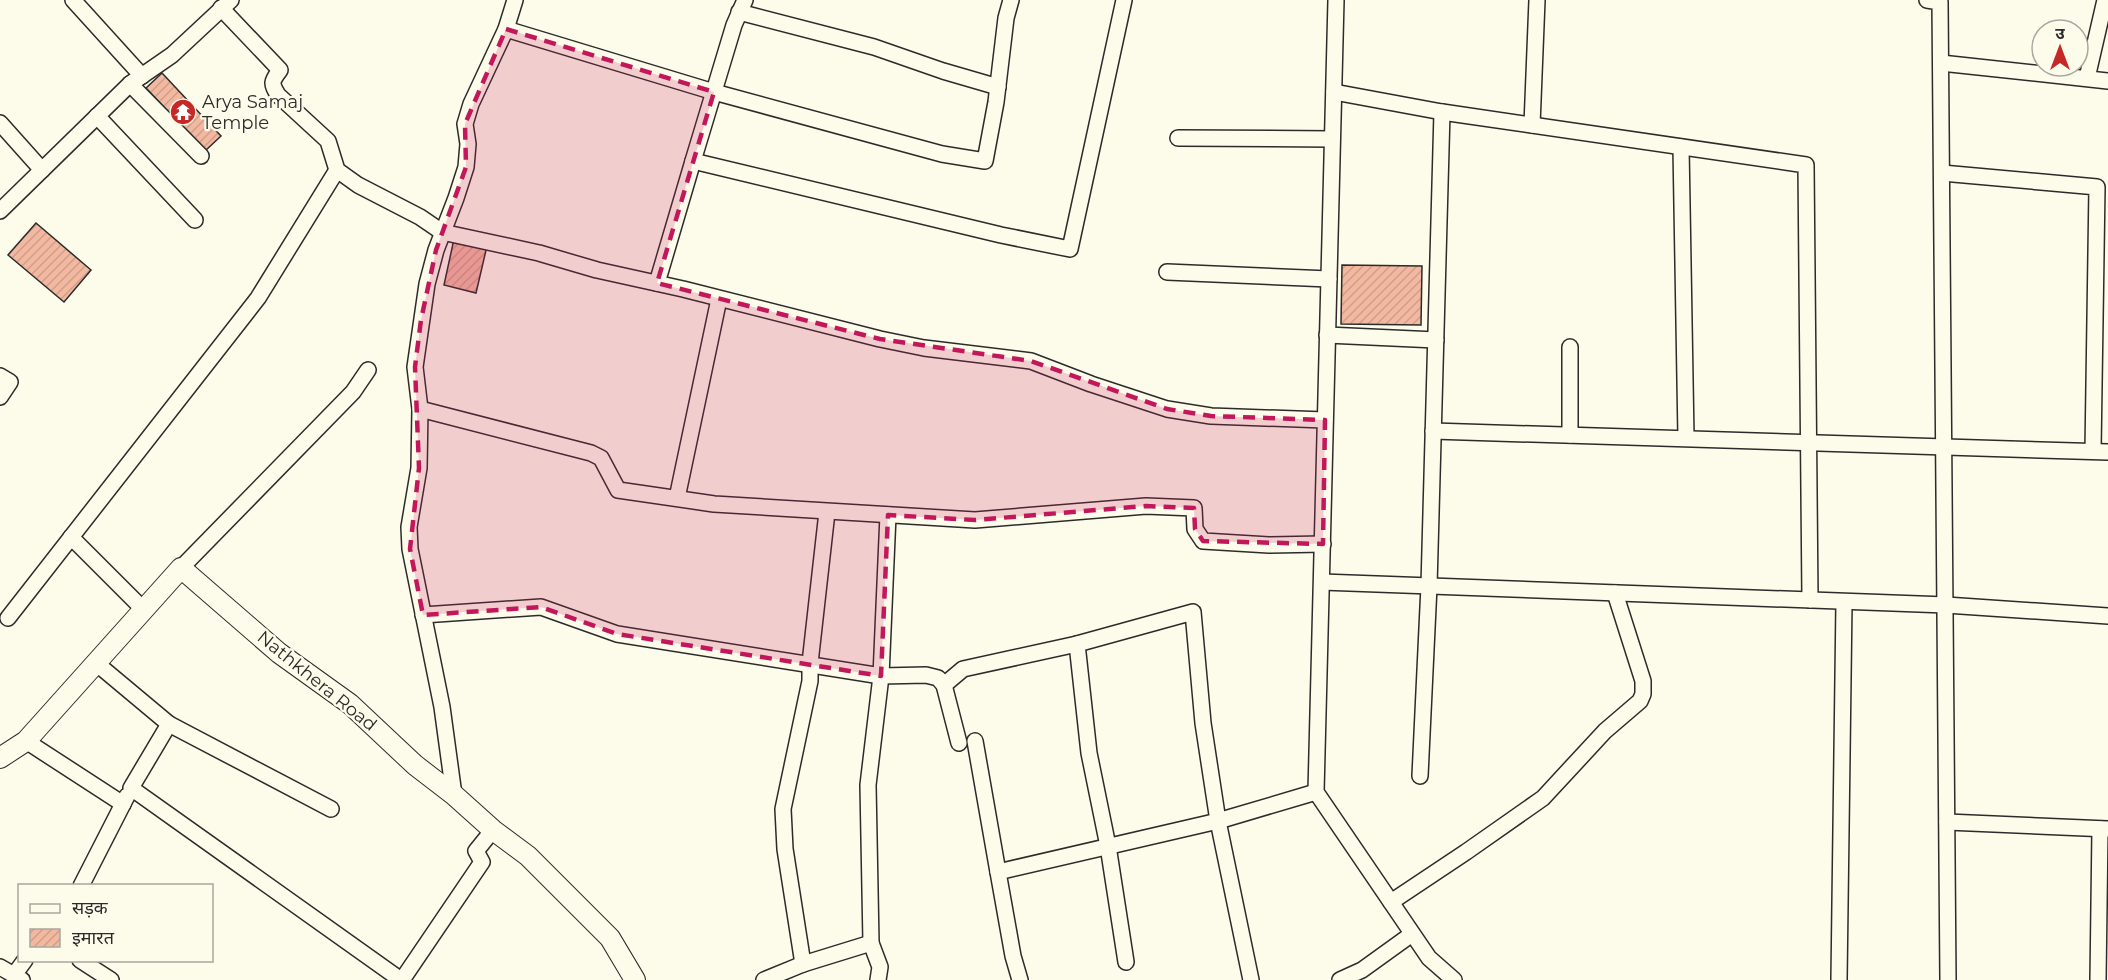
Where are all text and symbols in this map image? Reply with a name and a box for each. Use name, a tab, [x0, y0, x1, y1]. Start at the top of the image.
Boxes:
north arrow	[2030, 18, 2090, 78]
text: उ	[2055, 24, 2065, 43]
place label: Arya Samaj Temple	[202, 91, 303, 134]
temple icon: Arya Samaj Temple	[168, 97, 198, 127]
street label: Nathkhera Road	[253, 626, 381, 736]
legend	[18, 884, 213, 962]
text: सड़क	[72, 897, 109, 919]
text: इमारत	[72, 927, 115, 949]

